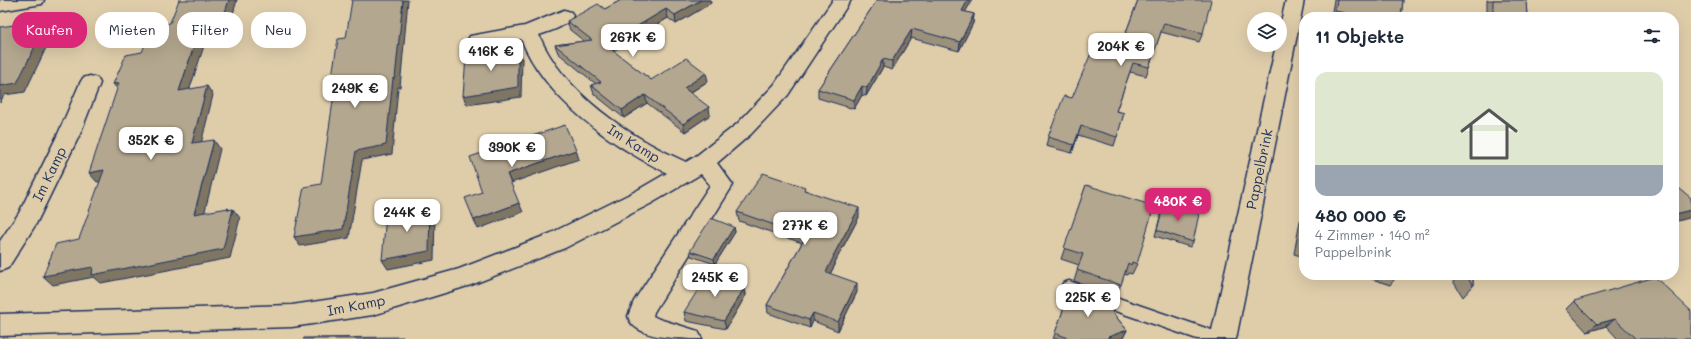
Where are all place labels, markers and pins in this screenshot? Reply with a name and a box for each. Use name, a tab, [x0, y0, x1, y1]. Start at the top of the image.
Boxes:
pin: 267K €	[600, 24, 666, 58]
pin: 204K €	[1088, 33, 1154, 67]
pin: 416K €	[458, 38, 524, 72]
pin: 249K €	[322, 75, 388, 109]
pin: 352K €	[118, 127, 184, 161]
pin: 390K €	[479, 134, 545, 168]
pin: 480K €	[1145, 188, 1211, 222]
pin: 244K €	[374, 199, 440, 233]
pin: 277K €	[772, 212, 838, 246]
pin: 245K €	[682, 264, 748, 298]
pin: 225K €	[1055, 284, 1121, 318]

